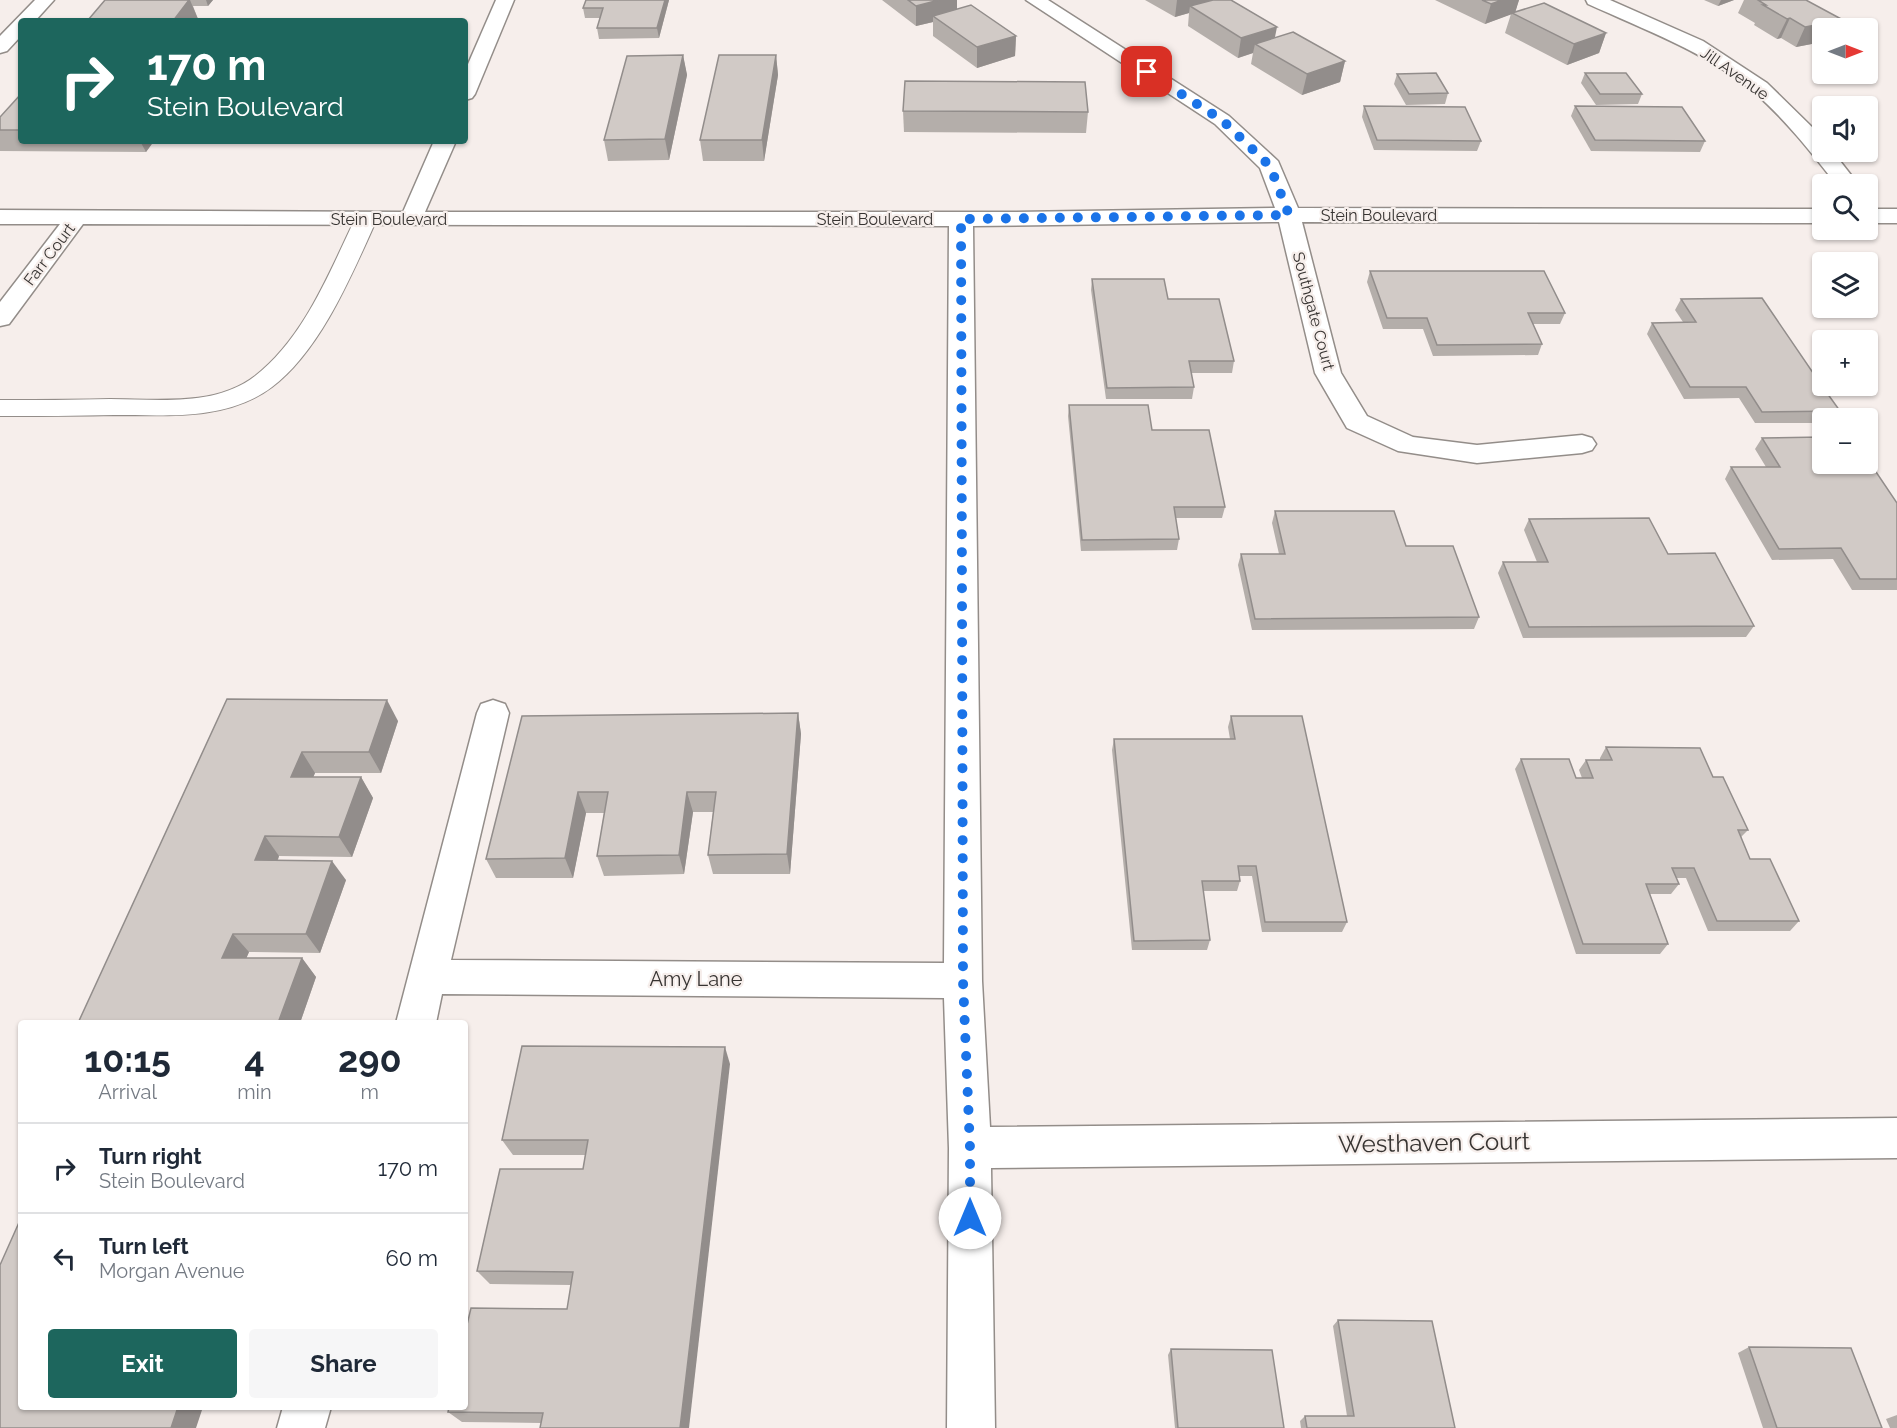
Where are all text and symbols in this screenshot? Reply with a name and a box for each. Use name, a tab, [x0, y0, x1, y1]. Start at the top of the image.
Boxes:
north arrow	[1812, 18, 1878, 84]
map controls	[1812, 18, 1878, 474]
text: 170 m	[147, 41, 266, 90]
icon: right	[48, 42, 126, 120]
street label: Jill Avenue	[1697, 43, 1773, 104]
pin	[1121, 46, 1172, 97]
icon: arrive	[1130, 55, 1163, 88]
text: Stein Boulevard	[147, 91, 344, 122]
button: sound	[1812, 96, 1878, 162]
button: search	[1812, 174, 1878, 240]
street label: Stein Boulevard	[1321, 206, 1437, 225]
street label: Stein Boulevard	[331, 210, 447, 229]
street label: Stein Boulevard	[817, 210, 933, 229]
street label: Farr Court	[20, 219, 79, 289]
street label: Southgate Court	[1289, 250, 1339, 373]
button: layers	[1812, 252, 1878, 318]
button: +	[1812, 330, 1878, 396]
button: −	[1812, 408, 1878, 474]
street label: Amy Lane	[649, 967, 743, 991]
text: 10:15	[84, 1038, 171, 1080]
text: 4	[244, 1038, 265, 1080]
text: 290	[338, 1038, 402, 1080]
text: Arrival	[98, 1080, 157, 1104]
text: min	[237, 1080, 272, 1104]
text: m	[361, 1080, 379, 1104]
street label: Westhaven Court	[1338, 1126, 1530, 1159]
text: Turn right	[99, 1143, 202, 1169]
icon: right	[48, 1152, 81, 1185]
text: 170 m	[378, 1155, 438, 1181]
text: Stein Boulevard	[99, 1169, 245, 1193]
position arrow	[938, 1186, 1002, 1250]
text: Turn left	[99, 1233, 189, 1259]
icon: left	[48, 1242, 81, 1275]
text: 60 m	[385, 1245, 438, 1271]
text: Morgan Avenue	[99, 1259, 245, 1283]
button: Exit	[48, 1329, 237, 1398]
button: Share	[249, 1329, 438, 1398]

